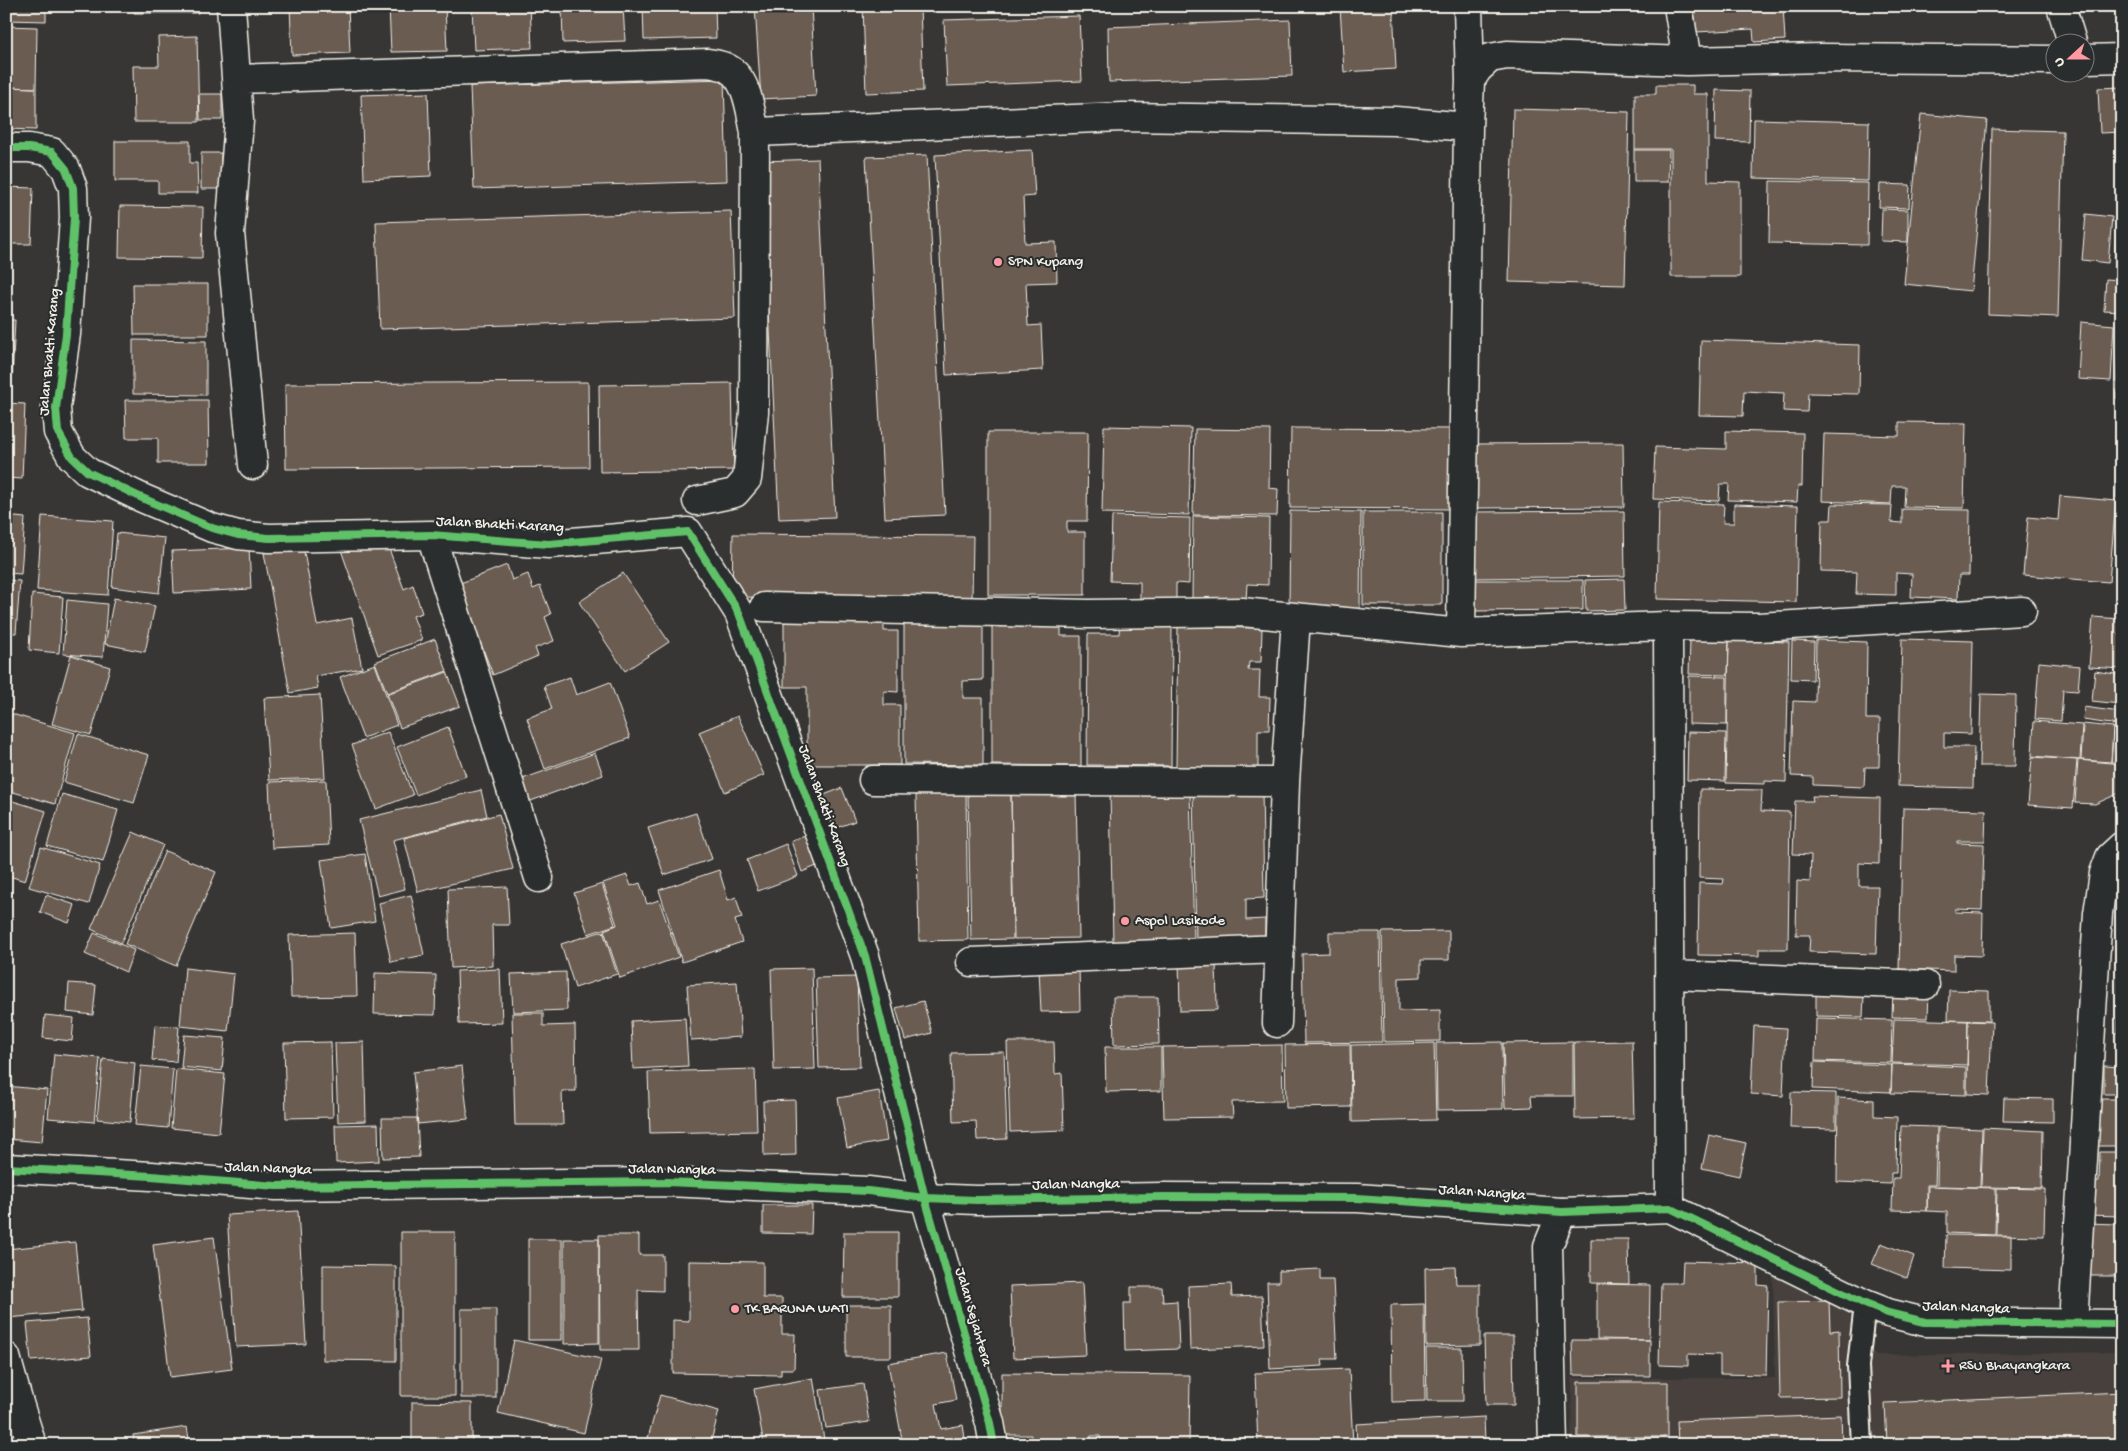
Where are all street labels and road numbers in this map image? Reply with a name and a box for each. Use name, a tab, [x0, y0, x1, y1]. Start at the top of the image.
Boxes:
street label: Jalan Bhakti Karang	[35, 287, 65, 417]
street label: Jalan Bhakti Karang	[436, 513, 564, 537]
street label: Jalan Bhakti Karang	[794, 743, 854, 869]
street label: Jalan Nangka	[224, 1158, 313, 1180]
street label: Jalan Nangka	[628, 1160, 717, 1180]
street label: Jalan Nangka	[1032, 1175, 1121, 1195]
street label: Jalan Nangka	[1438, 1181, 1527, 1205]
street label: Jalan Sejahtera	[950, 1266, 996, 1369]
street label: Jalan Nangka	[1922, 1297, 2011, 1319]

